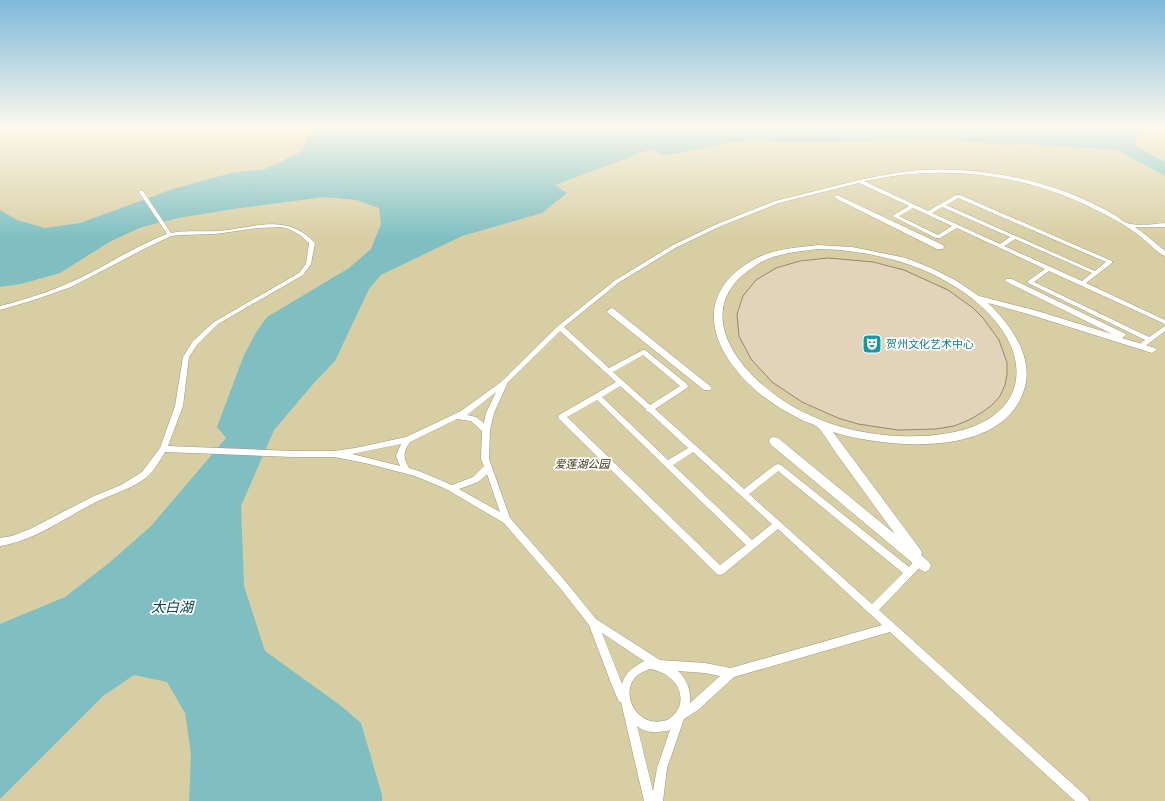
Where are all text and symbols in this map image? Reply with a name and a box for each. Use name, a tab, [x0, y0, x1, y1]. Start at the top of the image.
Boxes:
theatre icon: 贺州文化艺术中心	[861, 333, 883, 355]
place label: 贺州文化艺术中心	[886, 338, 974, 351]
park label: 爱莲湖公园	[555, 458, 611, 471]
water label: 太白湖	[151, 599, 195, 615]

